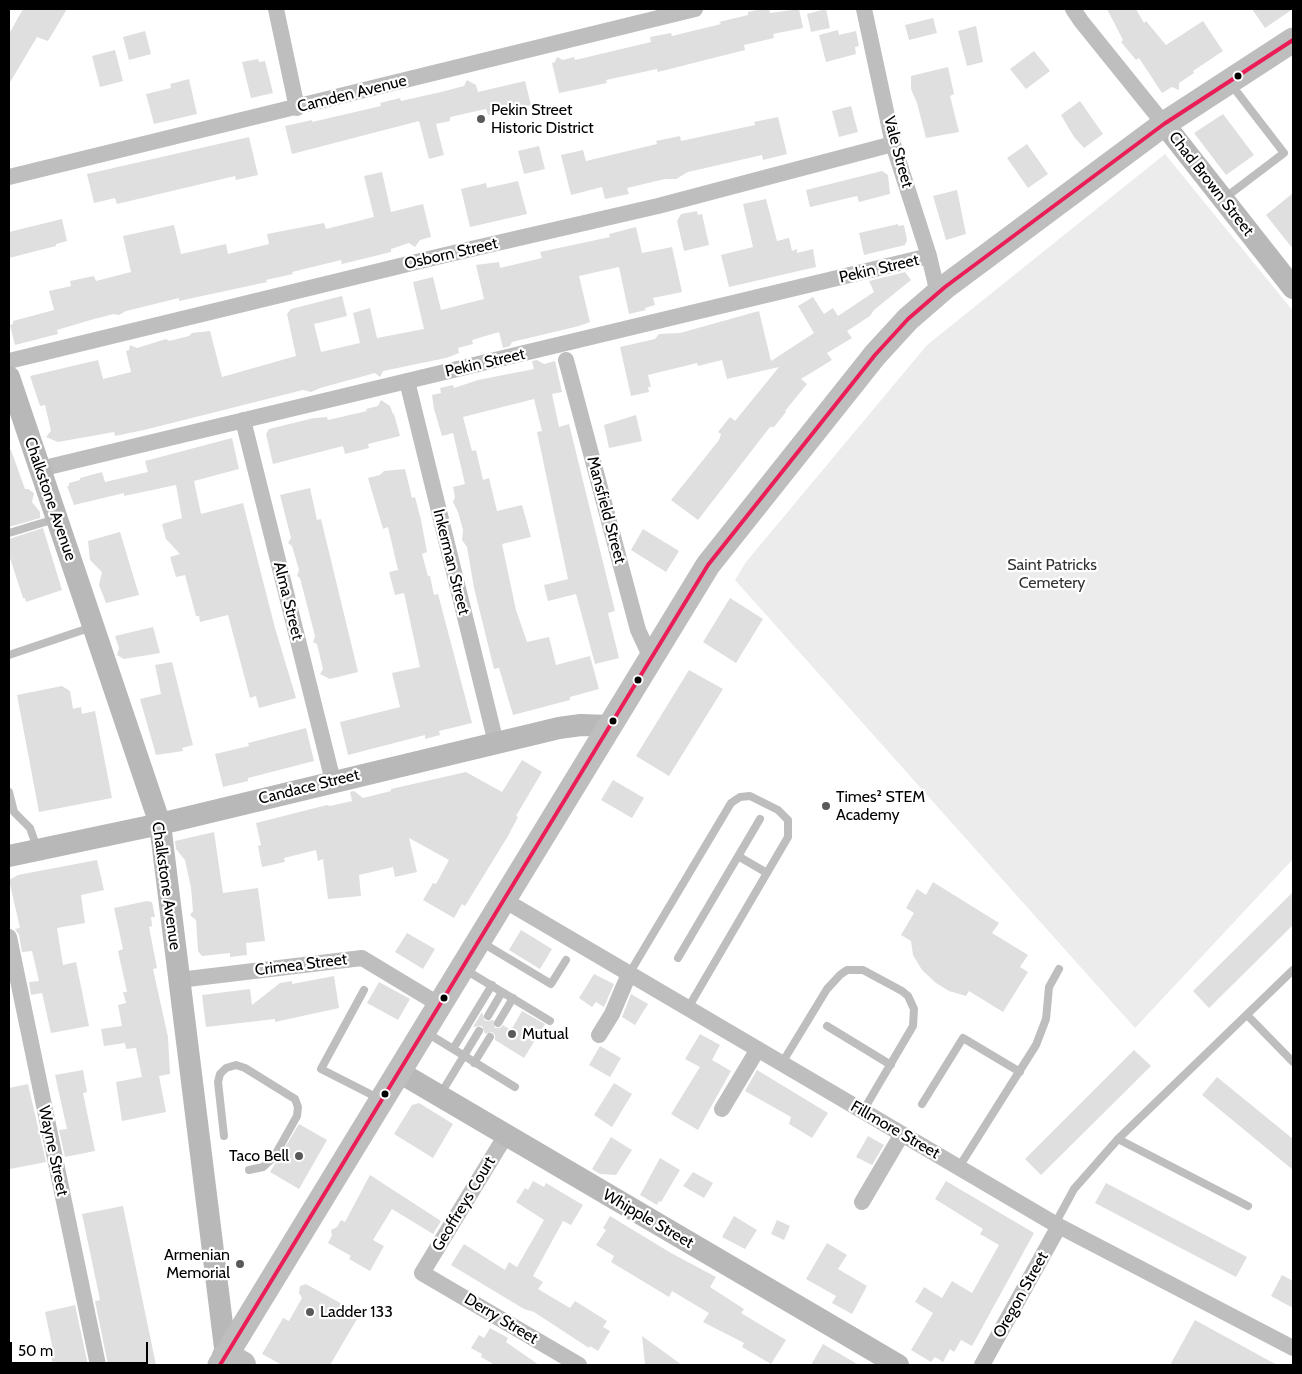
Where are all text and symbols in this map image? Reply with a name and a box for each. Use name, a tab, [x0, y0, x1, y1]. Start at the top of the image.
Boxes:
street label: Camden Avenue	[295, 71, 409, 117]
unlabelled marker	[1233, 71, 1243, 81]
place label: Pekin Street Historic District	[491, 100, 594, 138]
marker: Pekin Street Historic District	[475, 113, 487, 125]
street label: Vale Street	[879, 114, 917, 190]
street label: Chad Brown Street	[1164, 128, 1258, 240]
street label: Osborn Street	[402, 234, 500, 274]
street label: Pekin Street	[837, 250, 921, 288]
street label: Pekin Street	[443, 344, 527, 382]
street label: Chalkstone Avenue	[20, 435, 80, 563]
street label: Mansfield Street	[582, 454, 630, 566]
street label: Inkerman Street	[429, 507, 473, 617]
park label: Saint Patricks Cemetery	[1007, 555, 1097, 593]
street label: Alma Street	[269, 560, 307, 642]
unlabelled marker	[633, 675, 643, 685]
unlabelled marker	[608, 716, 618, 726]
street label: Candace Street	[257, 765, 361, 809]
place label: Times² STEM Academy	[836, 787, 925, 825]
marker: Times² STEM Academy	[820, 800, 832, 812]
street label: Chalkstone Avenue	[147, 821, 185, 951]
street label: Crimea Street	[254, 950, 348, 980]
unlabelled marker	[439, 993, 449, 1003]
place label: Mutual	[522, 1024, 568, 1044]
marker: Mutual	[506, 1028, 518, 1040]
unlabelled marker	[380, 1089, 390, 1099]
street label: Fillmore Street	[847, 1097, 943, 1163]
street label: Wayne Street	[34, 1104, 72, 1198]
place label: Taco Bell	[229, 1146, 289, 1166]
marker: Taco Bell	[293, 1150, 305, 1162]
street label: Geoffreys Court	[428, 1153, 500, 1255]
street label: Whipple Street	[599, 1185, 697, 1253]
place label: Armenian Memorial	[164, 1245, 230, 1283]
street label: Oregon Street	[989, 1249, 1053, 1341]
marker: Armenian Memorial	[234, 1258, 246, 1270]
street label: Derry Street	[461, 1289, 541, 1349]
place label: Ladder 133	[320, 1302, 393, 1322]
marker: Ladder 133	[304, 1306, 316, 1318]
scale bar	[12, 1332, 150, 1364]
text: 50 m	[18, 1342, 53, 1360]

